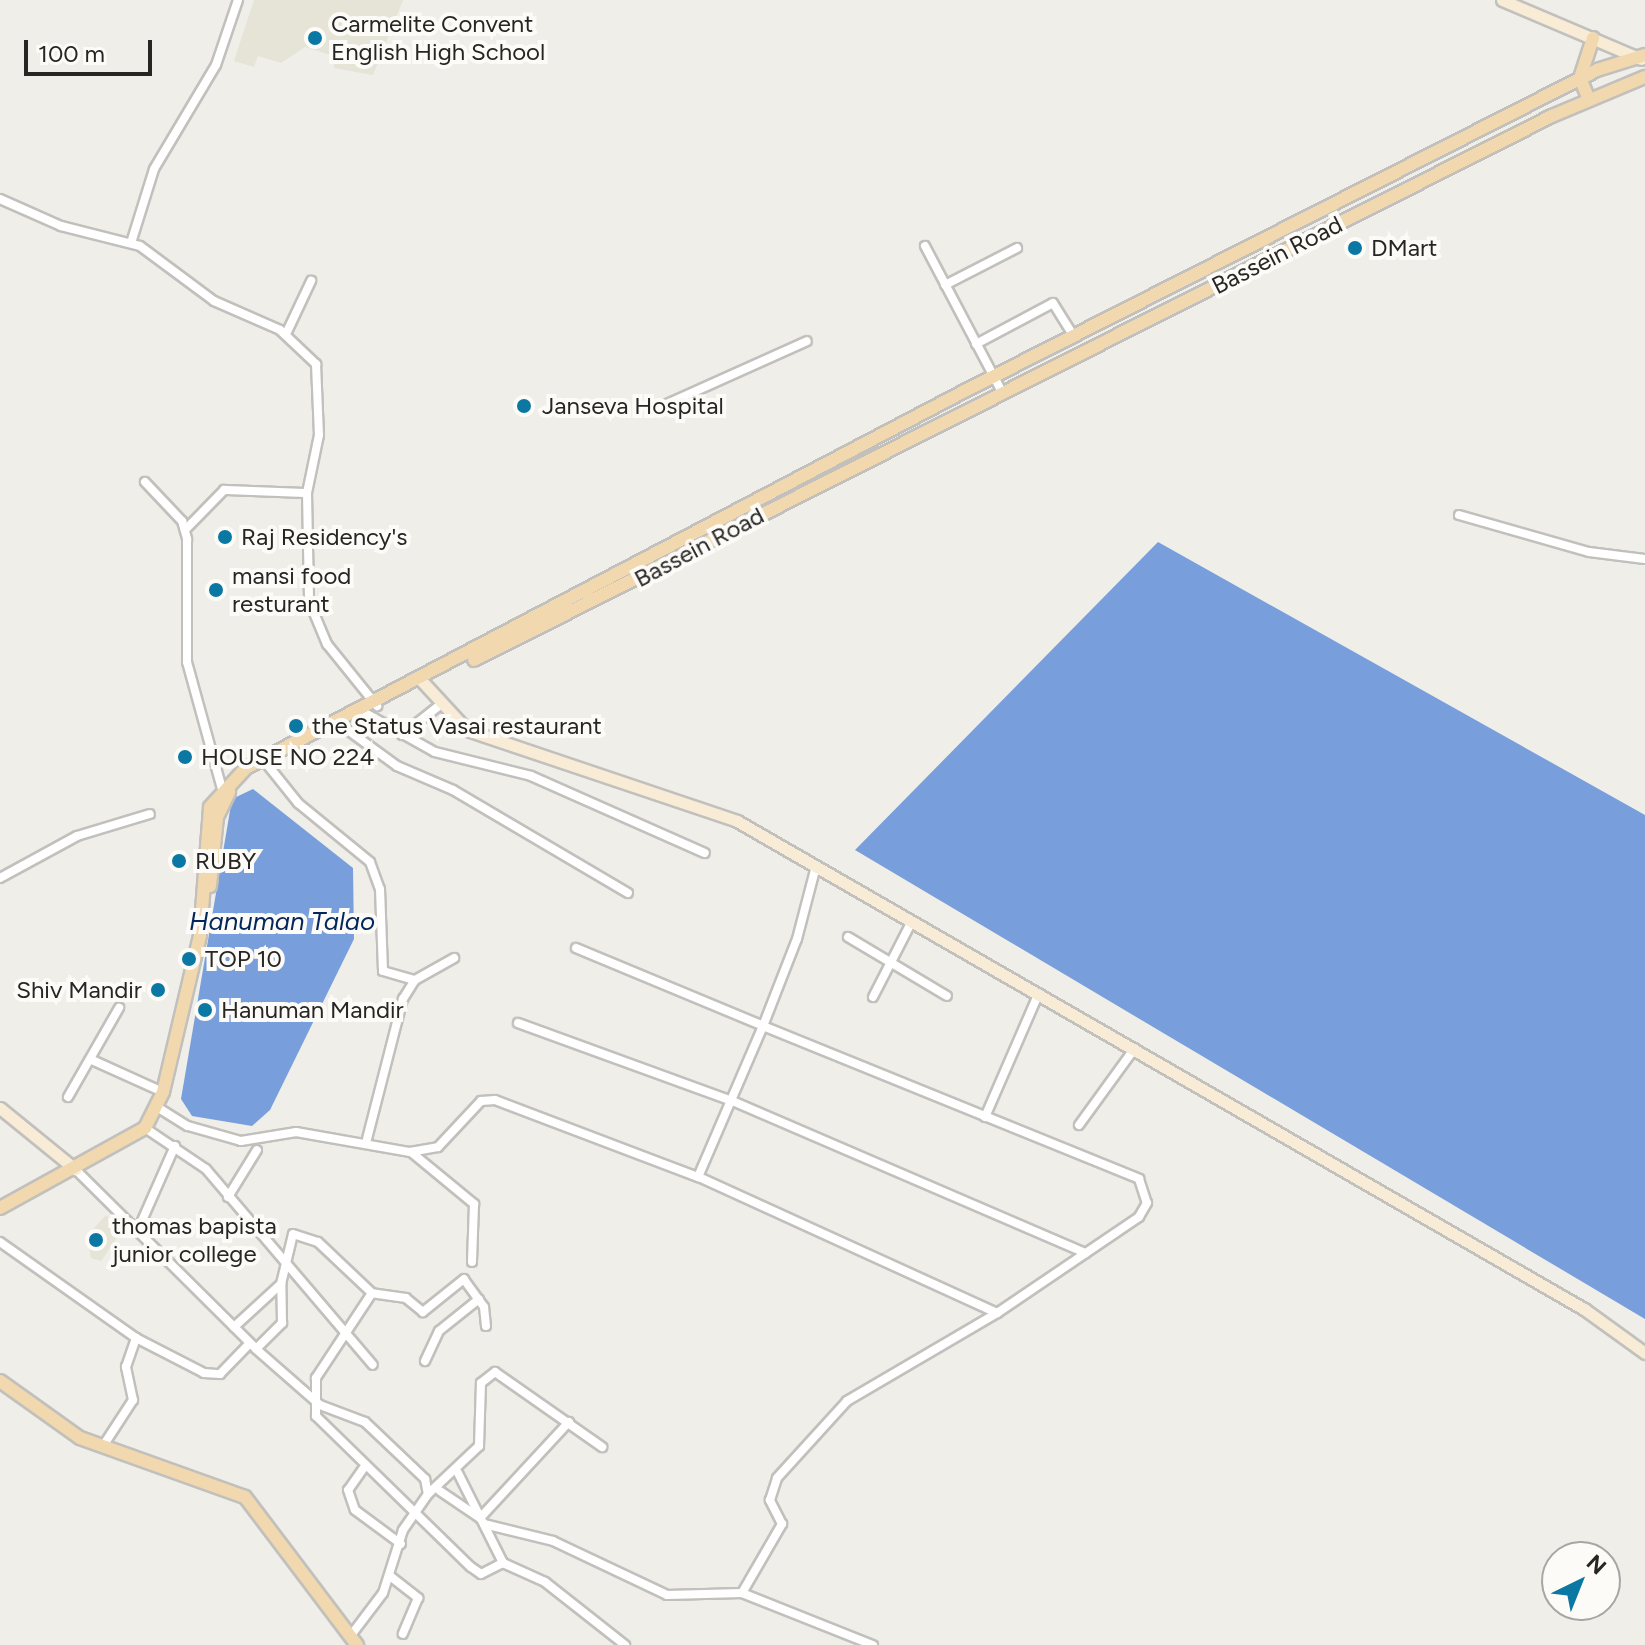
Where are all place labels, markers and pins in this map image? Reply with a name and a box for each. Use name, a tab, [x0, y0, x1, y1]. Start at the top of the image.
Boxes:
place label: Carmelite Convent English High School	[331, 10, 545, 66]
marker: Carmelite Convent English High School	[306, 29, 324, 47]
place label: DMart	[1371, 234, 1437, 262]
marker: DMart	[1346, 239, 1364, 257]
place label: Janseva Hospital	[542, 392, 724, 420]
marker: Janseva Hospital	[513, 395, 535, 417]
place label: Raj Residency's	[241, 523, 407, 551]
marker: Raj Residency's	[216, 528, 234, 546]
place label: mansi food resturant	[232, 562, 351, 618]
marker: mansi food resturant	[207, 581, 225, 599]
place label: the Status Vasai restaurant	[312, 712, 602, 740]
marker: the Status Vasai restaurant	[287, 717, 305, 735]
place label: HOUSE NO 224	[201, 743, 374, 771]
marker: HOUSE NO 224	[176, 748, 194, 766]
place label: RUBY	[195, 847, 256, 875]
marker: RUBY	[170, 852, 188, 870]
place label: TOP 10	[205, 945, 282, 973]
marker: TOP 10	[180, 950, 198, 968]
place label: Shiv Mandir	[16, 976, 142, 1004]
marker: Shiv Mandir	[149, 981, 167, 999]
place label: Hanuman Mandir	[221, 996, 404, 1024]
marker: Hanuman Mandir	[196, 1001, 214, 1019]
place label: thomas bapista junior college	[112, 1212, 277, 1268]
marker: thomas bapista junior college	[87, 1231, 105, 1249]

